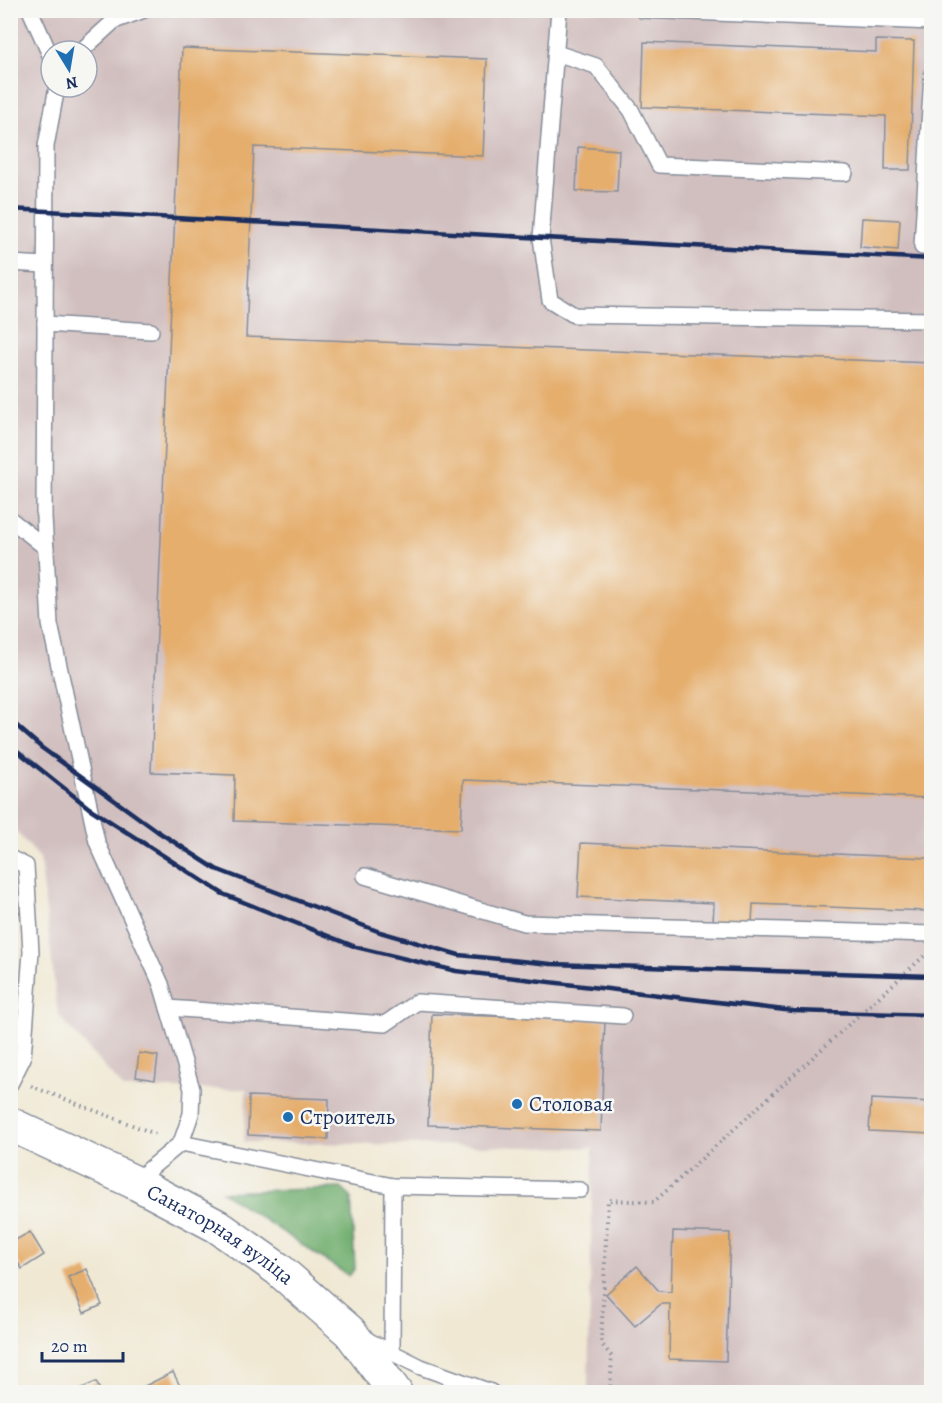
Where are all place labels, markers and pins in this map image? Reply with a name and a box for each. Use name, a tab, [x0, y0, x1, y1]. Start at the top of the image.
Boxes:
place label: Столовая	[529, 1090, 613, 1118]
marker: Столовая	[510, 1097, 524, 1111]
place label: Строитель	[300, 1103, 395, 1131]
marker: Строитель	[281, 1110, 295, 1124]

